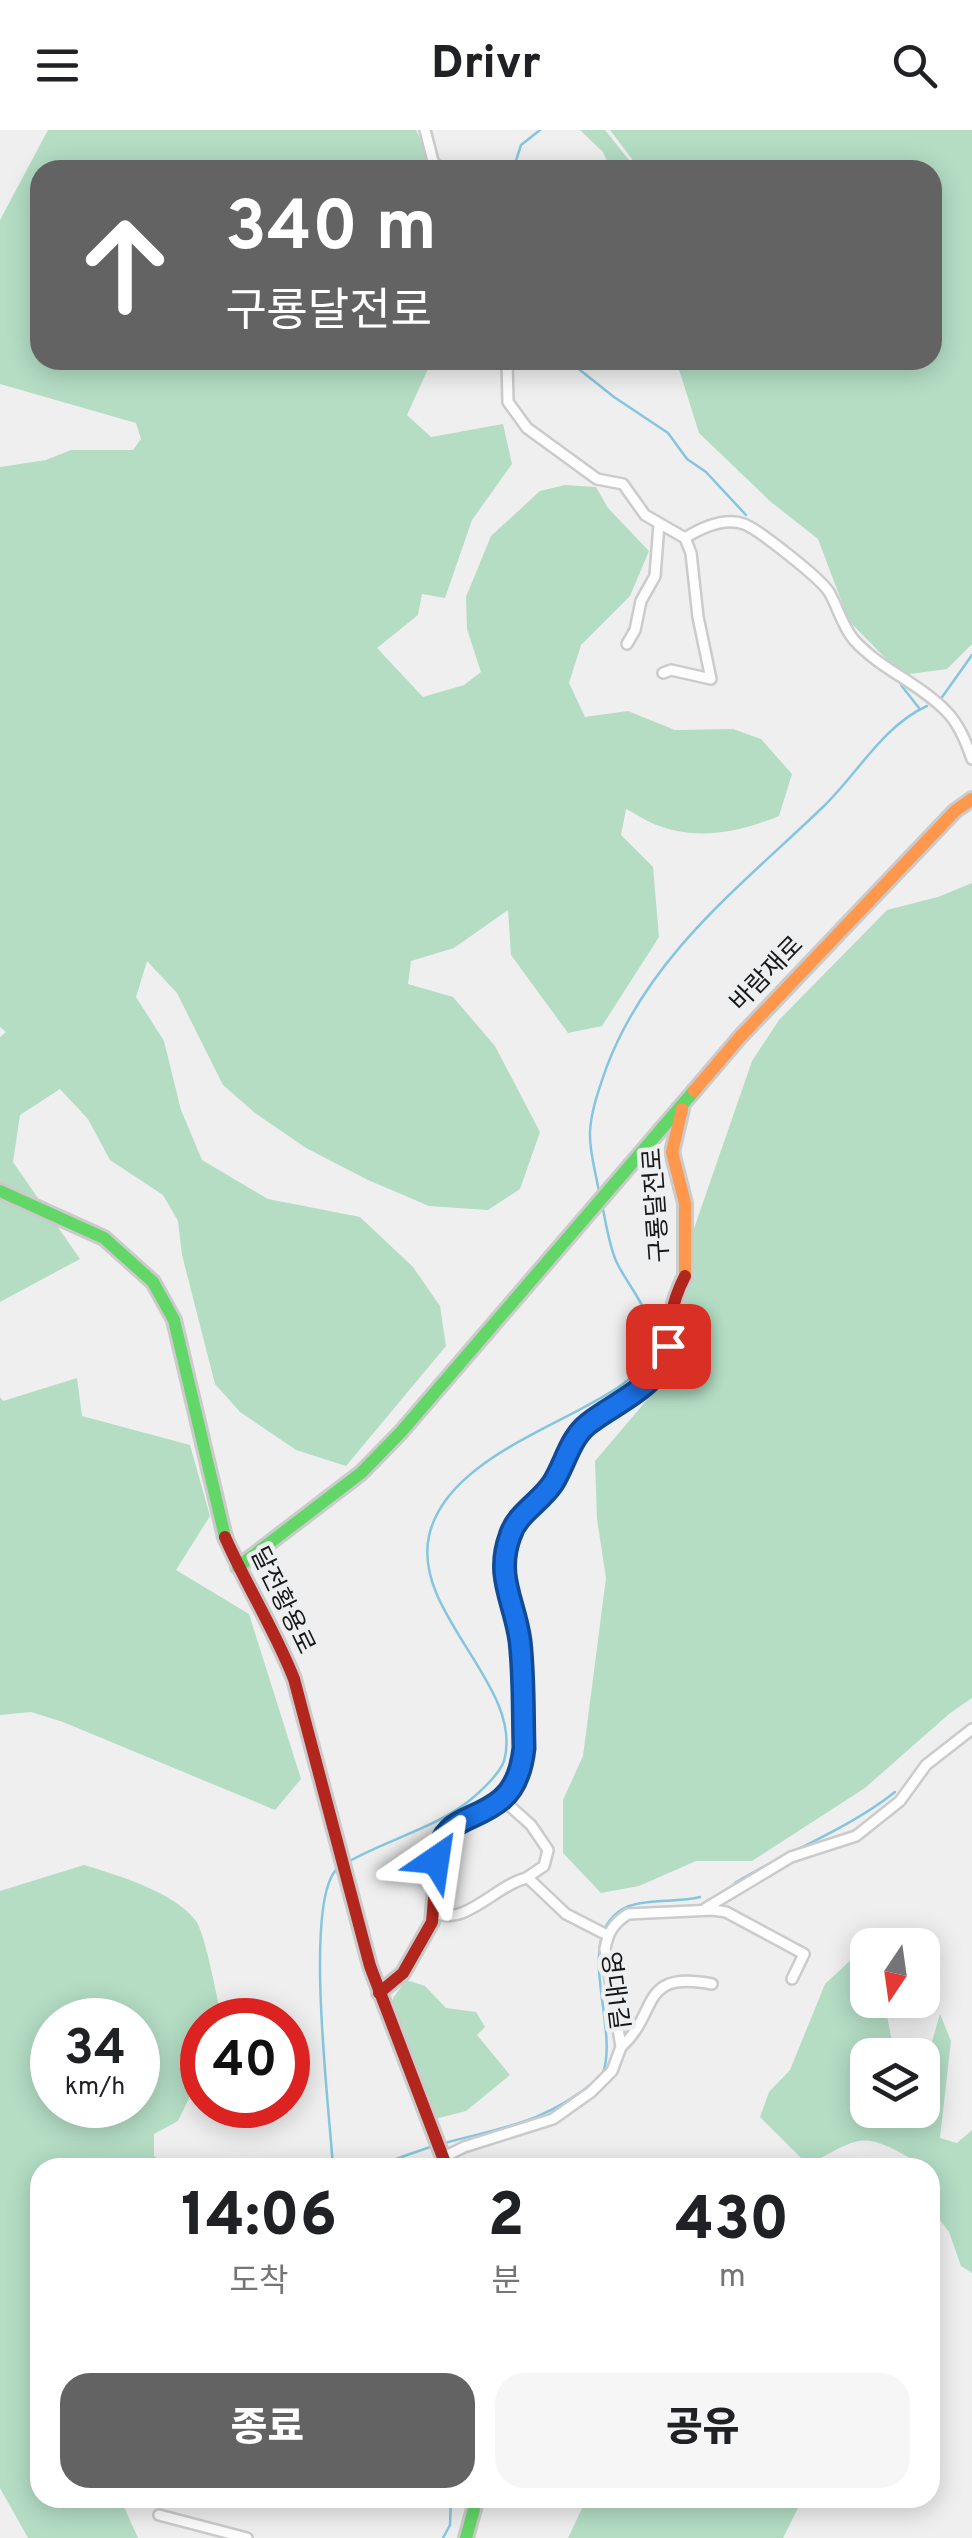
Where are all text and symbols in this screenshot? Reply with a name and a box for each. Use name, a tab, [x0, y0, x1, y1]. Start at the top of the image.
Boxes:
text: Drivr	[431, 37, 541, 94]
icon: menu	[30, 38, 85, 93]
icon: search	[887, 38, 942, 93]
text: 340 m	[225, 186, 437, 275]
icon: ahead	[60, 200, 190, 330]
text: 구룡달전로	[225, 285, 432, 342]
street label: 바람재로	[725, 931, 811, 1019]
street label: 구룡달전로	[638, 1147, 678, 1263]
pin	[626, 1304, 711, 1389]
icon: arrive	[641, 1319, 696, 1374]
street label: 달전황용로	[241, 1542, 321, 1660]
position arrow	[384, 1808, 488, 1912]
north arrow	[850, 1928, 940, 2018]
map controls	[850, 1928, 940, 2128]
street label: 영대1길	[592, 1950, 634, 2032]
speed limit sign: 40	[180, 1998, 310, 2128]
text: 34	[64, 2019, 126, 2082]
button: layers	[850, 2038, 940, 2128]
text: km/h	[65, 2072, 125, 2104]
text: 14:06	[181, 2181, 337, 2257]
text: 2	[488, 2181, 524, 2257]
text: 430	[675, 2185, 789, 2261]
text: m	[719, 2258, 746, 2298]
text: 도착	[229, 2263, 288, 2303]
text: 분	[491, 2263, 521, 2303]
button: 종료	[60, 2373, 475, 2488]
button: 공유	[495, 2373, 910, 2488]

